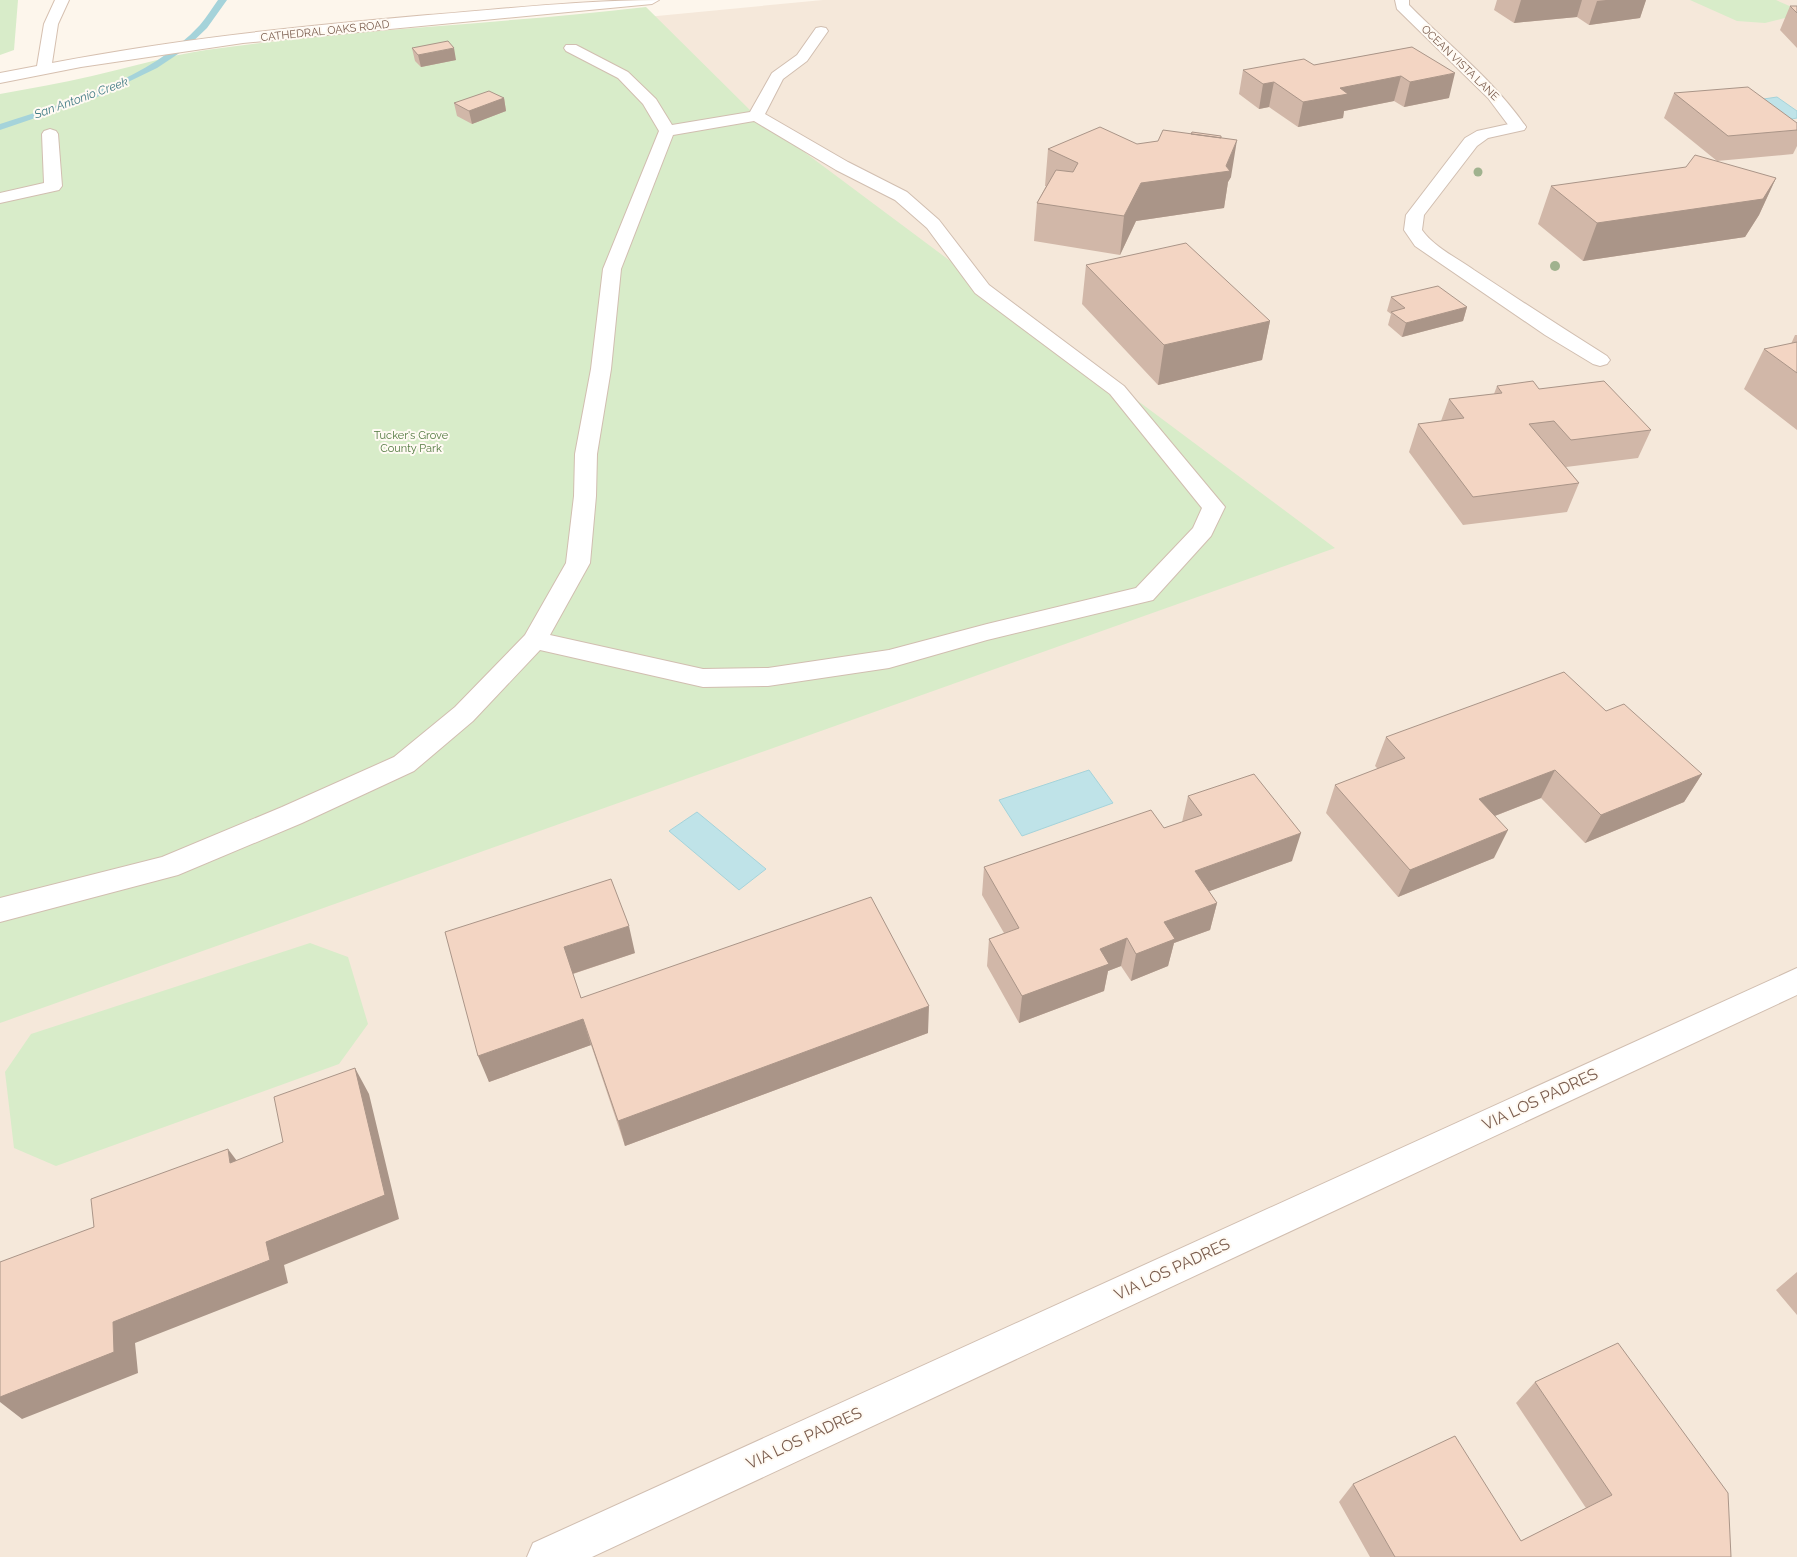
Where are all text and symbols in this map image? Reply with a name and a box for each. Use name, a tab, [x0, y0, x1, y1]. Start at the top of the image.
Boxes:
street label: CATHEDRAL OAKS ROAD	[260, 18, 390, 44]
street label: OCEAN VISTA LANE	[1419, 23, 1502, 104]
water label: San Antonio Creek	[31, 74, 130, 122]
park label: Tucker's Grove County Park	[374, 429, 449, 455]
street label: VIA LOS PADRES	[1479, 1064, 1601, 1134]
street label: VIA LOS PADRES	[1111, 1234, 1233, 1304]
street label: VIA LOS PADRES	[743, 1403, 865, 1473]

